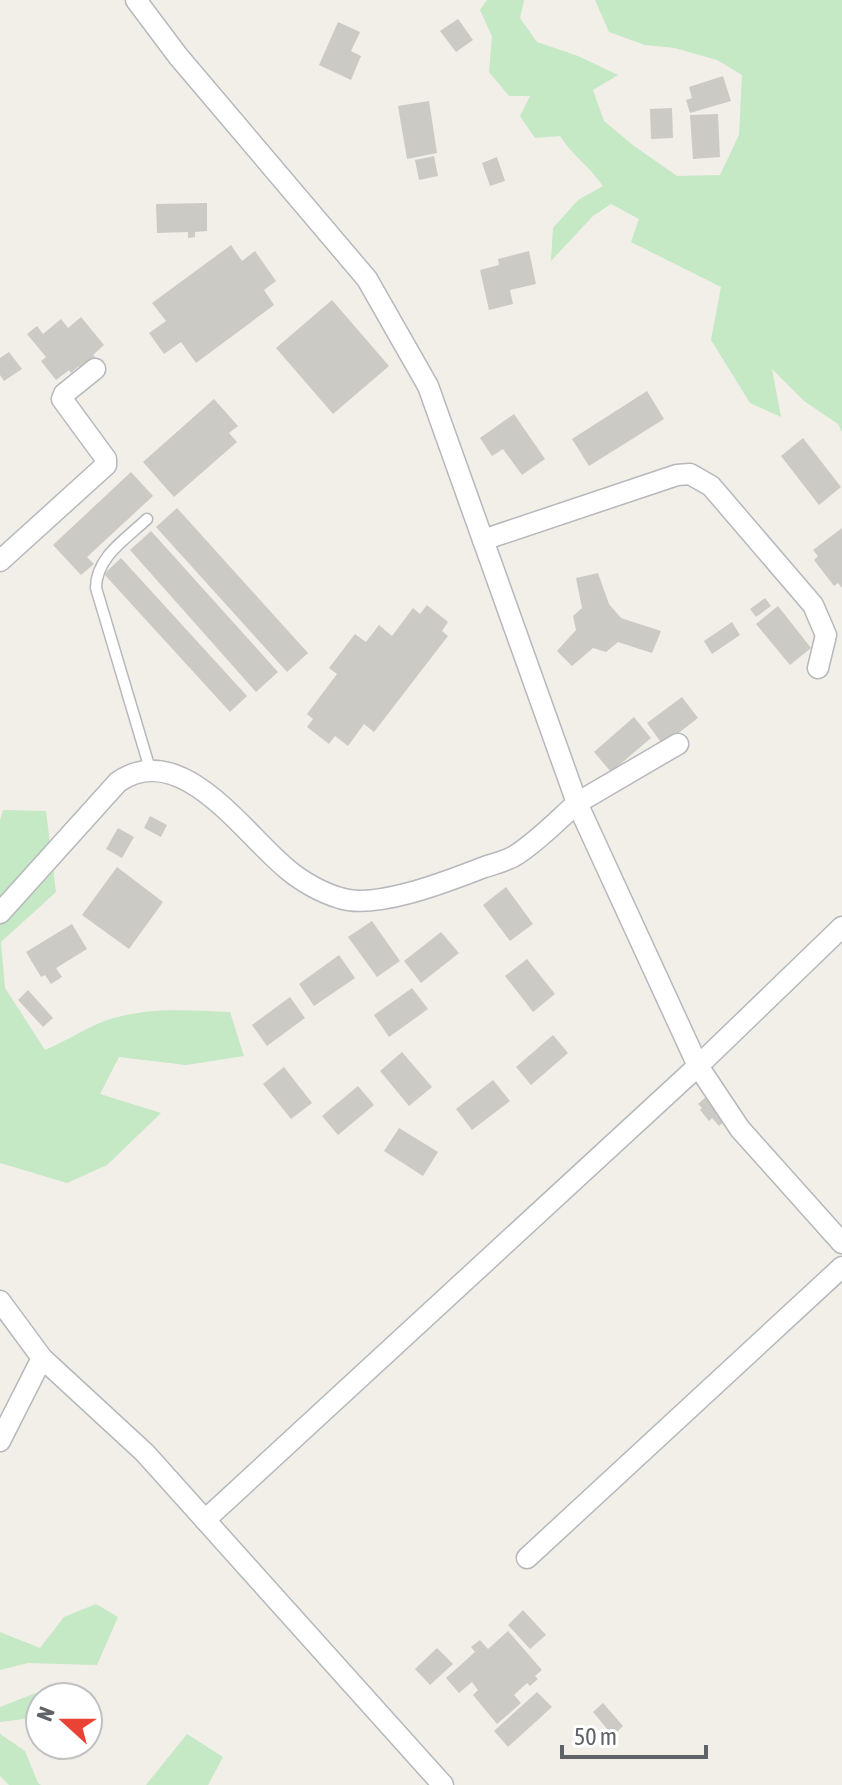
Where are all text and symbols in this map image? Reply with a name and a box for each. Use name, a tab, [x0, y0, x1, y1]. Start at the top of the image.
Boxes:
north arrow	[24, 1681, 104, 1761]
text: N	[31, 1703, 60, 1725]
scale bar	[562, 1709, 706, 1759]
text: 50 m	[574, 1723, 617, 1750]

